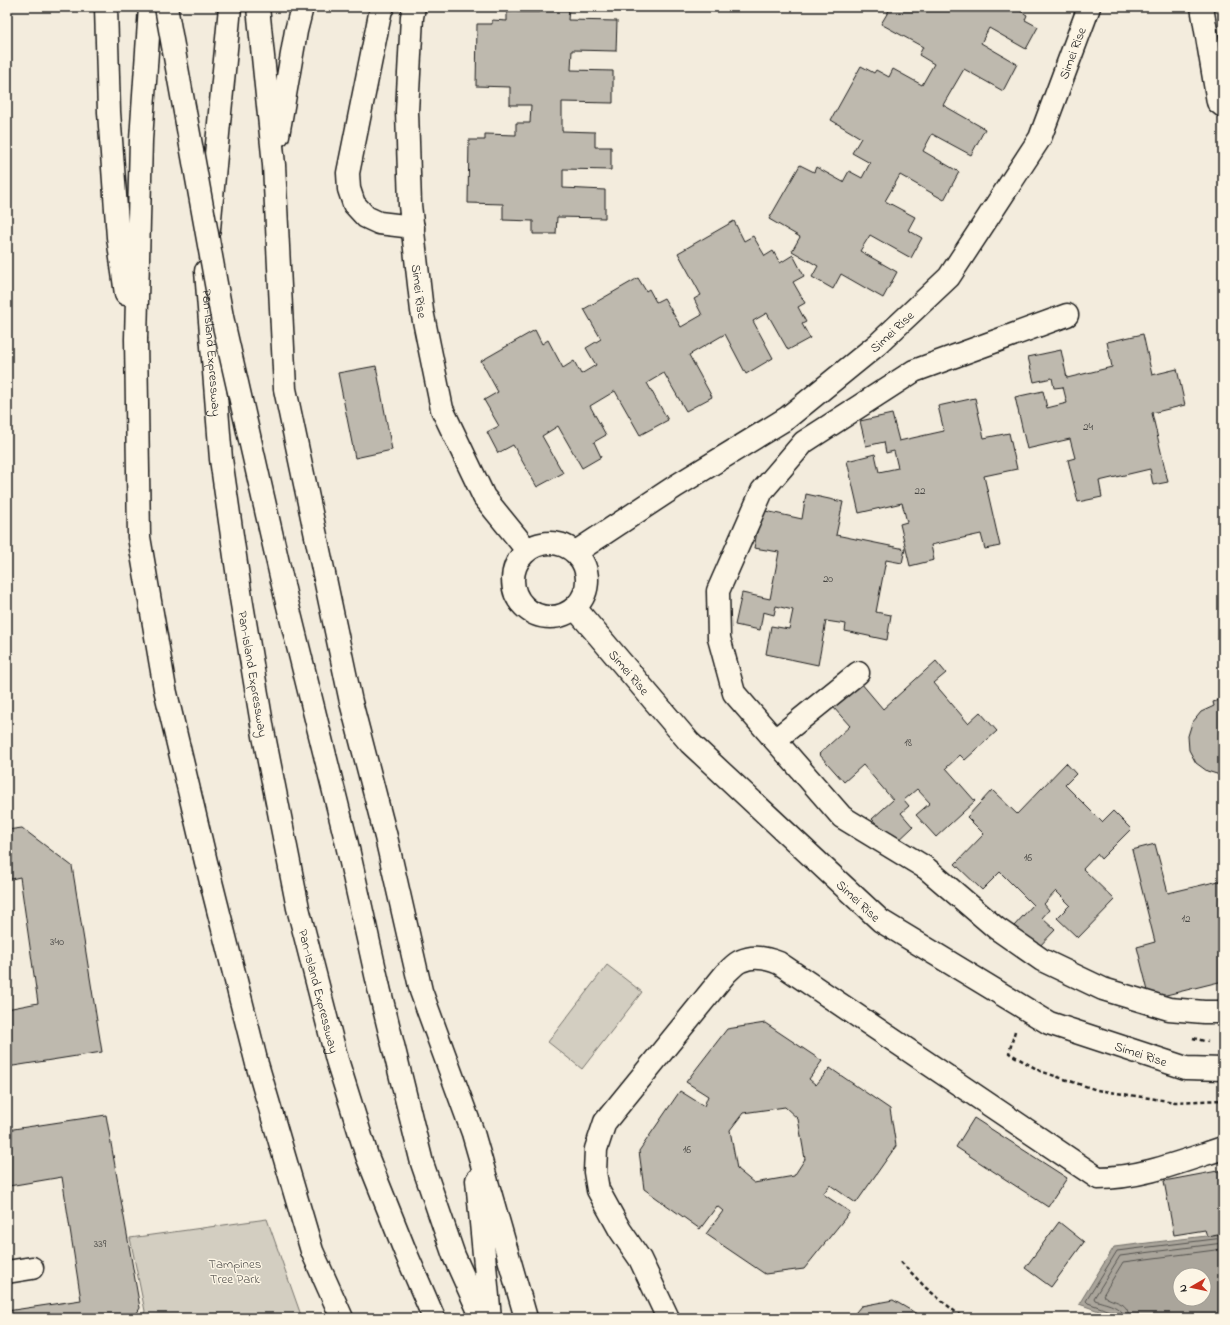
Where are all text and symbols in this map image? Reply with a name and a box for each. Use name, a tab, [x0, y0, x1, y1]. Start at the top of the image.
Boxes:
street label: Simei Rise	[1055, 24, 1092, 82]
street label: Simei Rise	[406, 263, 431, 320]
street label: Pan-Island Expressway	[196, 288, 226, 417]
street label: Simei Rise	[866, 307, 919, 358]
house number: 24	[1083, 419, 1093, 435]
house number: 22	[915, 483, 926, 499]
house number: 20	[823, 571, 833, 587]
street label: Pan-Island Expressway	[232, 610, 272, 739]
street label: Simei Rise	[604, 646, 653, 700]
house number: 18	[904, 735, 912, 751]
house number: 16	[1024, 850, 1032, 866]
street label: Simei Rise	[831, 876, 884, 927]
house number: 12	[1182, 911, 1191, 927]
street label: Pan-Island Expressway	[293, 927, 343, 1056]
house number: 340	[50, 934, 64, 950]
street label: Simei Rise	[1112, 1037, 1170, 1072]
house number: 16	[683, 1142, 691, 1158]
house number: 339	[94, 1236, 107, 1252]
park label: Tampines Tree Park	[209, 1255, 262, 1289]
north arrow	[1172, 1267, 1212, 1307]
text: N	[1175, 1283, 1192, 1293]

